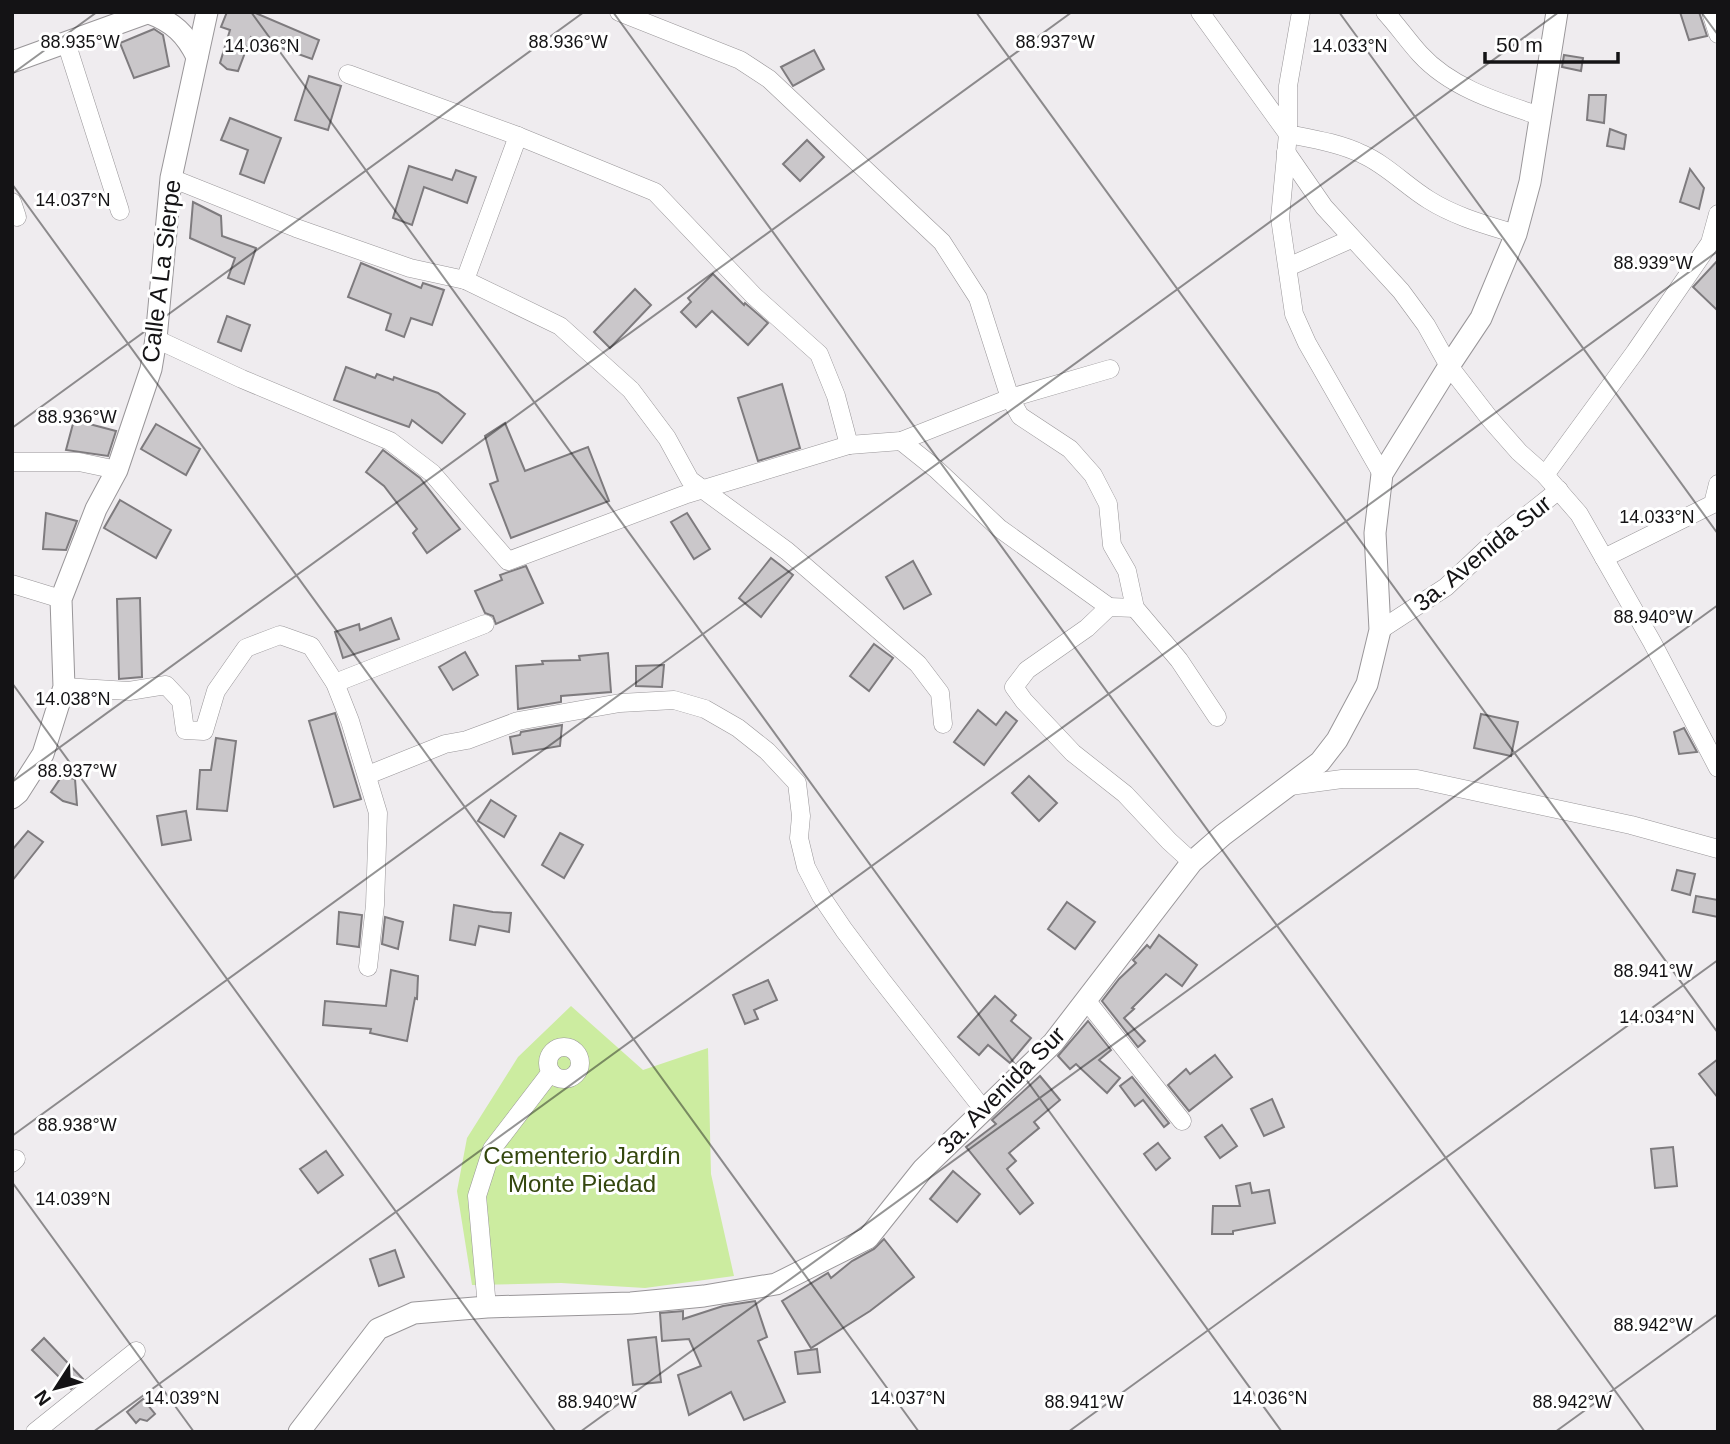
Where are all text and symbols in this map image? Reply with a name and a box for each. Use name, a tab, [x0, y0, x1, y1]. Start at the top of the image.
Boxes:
scale bar	[1485, 21, 1618, 65]
text: 88.935°W	[40, 32, 120, 52]
text: 88.936°W	[528, 32, 608, 52]
text: 88.937°W	[1015, 32, 1095, 52]
text: 50 m	[1496, 33, 1543, 56]
text: 14.036°N	[224, 36, 300, 56]
text: 14.033°N	[1312, 36, 1388, 56]
street label: Calle A La Sierpe	[136, 178, 186, 364]
text: 14.037°N	[35, 190, 111, 210]
text: 88.939°W	[1613, 253, 1693, 273]
text: 88.936°W	[37, 407, 117, 427]
street label: 3a. Avenida Sur	[1408, 489, 1556, 617]
text: 14.033°N	[1619, 507, 1695, 527]
text: 88.940°W	[1613, 607, 1693, 627]
text: 14.038°N	[35, 689, 111, 709]
text: 88.937°W	[37, 761, 117, 781]
text: 88.941°W	[1613, 961, 1693, 981]
text: 14.034°N	[1619, 1007, 1695, 1027]
street label: 3a. Avenida Sur	[932, 1021, 1070, 1159]
text: 88.938°W	[37, 1115, 117, 1135]
park label: Cementerio Jardín Monte Piedad	[483, 1142, 681, 1197]
text: 14.039°N	[35, 1189, 111, 1209]
text: 88.942°W	[1613, 1315, 1693, 1335]
north arrow	[21, 1353, 91, 1423]
text: N	[30, 1386, 55, 1409]
text: 14.039°N	[144, 1388, 220, 1408]
text: 14.037°N	[870, 1388, 946, 1408]
text: 14.036°N	[1232, 1388, 1308, 1408]
text: 88.940°W	[557, 1392, 637, 1412]
text: 88.941°W	[1044, 1392, 1124, 1412]
text: 88.942°W	[1532, 1392, 1612, 1412]

